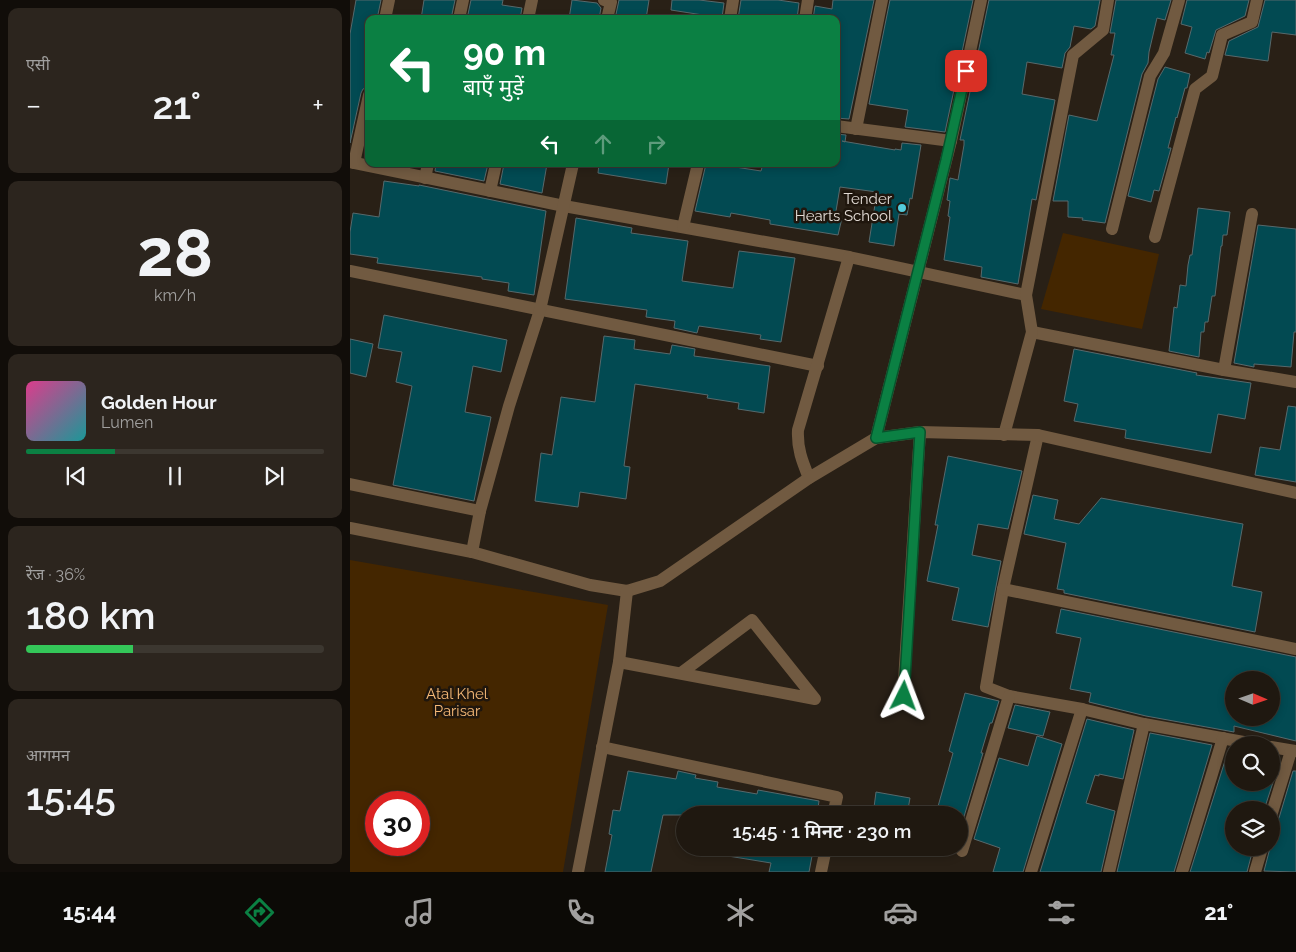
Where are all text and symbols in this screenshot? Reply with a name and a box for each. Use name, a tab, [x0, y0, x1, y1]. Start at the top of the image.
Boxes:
text: 90 m	[463, 32, 546, 73]
icon: left	[380, 35, 445, 100]
pin	[945, 50, 987, 92]
text: एसी	[26, 55, 50, 74]
icon: arrive	[952, 57, 980, 85]
text: बाएँ मुड़ें	[463, 74, 524, 100]
text: 21°	[152, 83, 201, 128]
text: −	[26, 89, 41, 122]
text: +	[312, 89, 324, 122]
icon: left	[536, 130, 564, 158]
icon: ahead	[589, 130, 617, 158]
icon: right	[642, 130, 670, 158]
place label: Tender Hearts School	[795, 190, 893, 225]
marker: Tender Hearts School	[896, 202, 908, 214]
text: 28	[137, 215, 213, 291]
text: km/h	[154, 286, 196, 305]
text: Golden Hour	[101, 391, 217, 413]
text: Lumen	[101, 413, 153, 432]
icon: previous	[62, 462, 90, 490]
icon: pause	[161, 462, 189, 490]
icon: next	[260, 462, 288, 490]
text: रेंज · 36%	[26, 565, 85, 584]
text: 180 km	[26, 593, 156, 638]
position arrow	[877, 669, 929, 721]
north arrow	[1225, 671, 1280, 726]
map controls	[1225, 671, 1280, 856]
park label: Atal Khel Parisar	[426, 685, 489, 720]
button: search	[1225, 736, 1280, 791]
text: आगमन	[26, 746, 70, 765]
text: 15:45	[26, 774, 116, 819]
speed limit sign: 30	[365, 791, 430, 856]
button: layers	[1225, 801, 1280, 856]
text: 15:45 · 1 मिनट · 230 m	[733, 820, 911, 842]
icon: directions	[242, 895, 277, 930]
icon: music	[402, 895, 437, 930]
icon: phone	[563, 895, 598, 930]
icon: climate	[723, 895, 758, 930]
icon: car	[883, 895, 918, 930]
icon: filters	[1044, 895, 1079, 930]
text: 15:44	[63, 899, 116, 925]
text: 21°	[1204, 899, 1233, 925]

